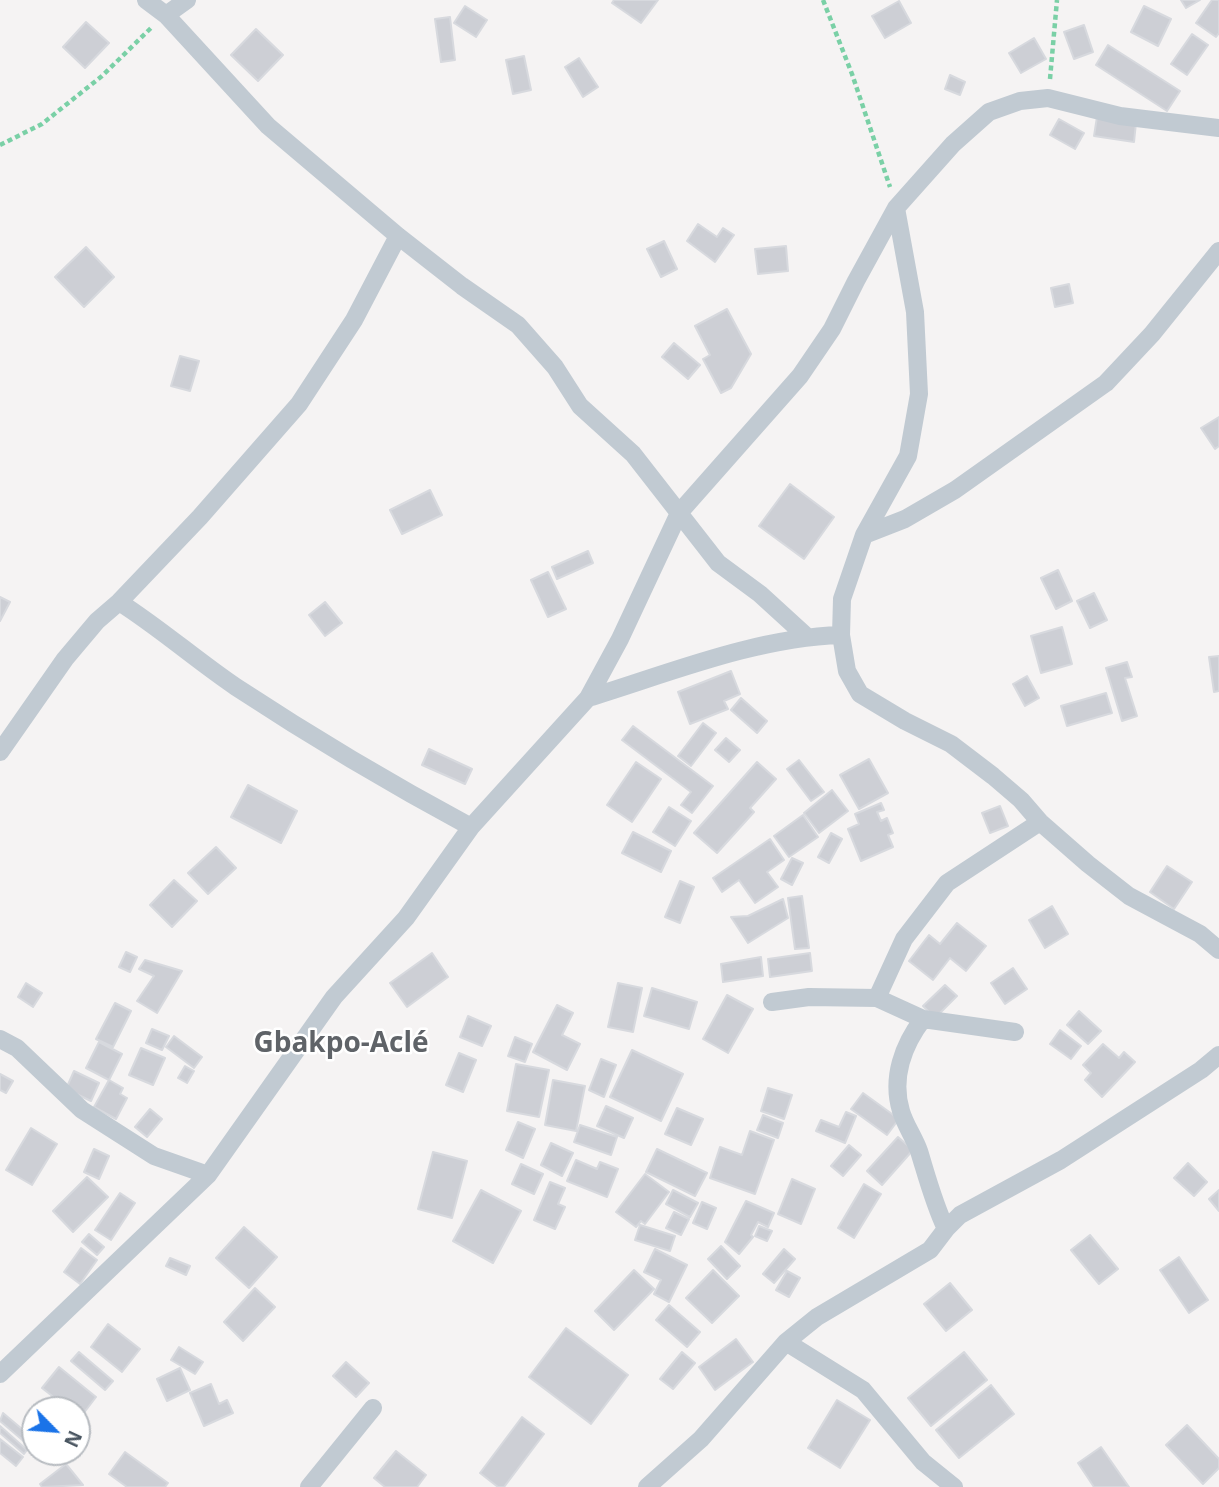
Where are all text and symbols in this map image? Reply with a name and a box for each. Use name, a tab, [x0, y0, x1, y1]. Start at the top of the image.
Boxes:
district label: Gbakpo-Aclé	[253, 1027, 429, 1061]
north arrow	[21, 1396, 91, 1466]
text: N	[58, 1427, 88, 1452]

